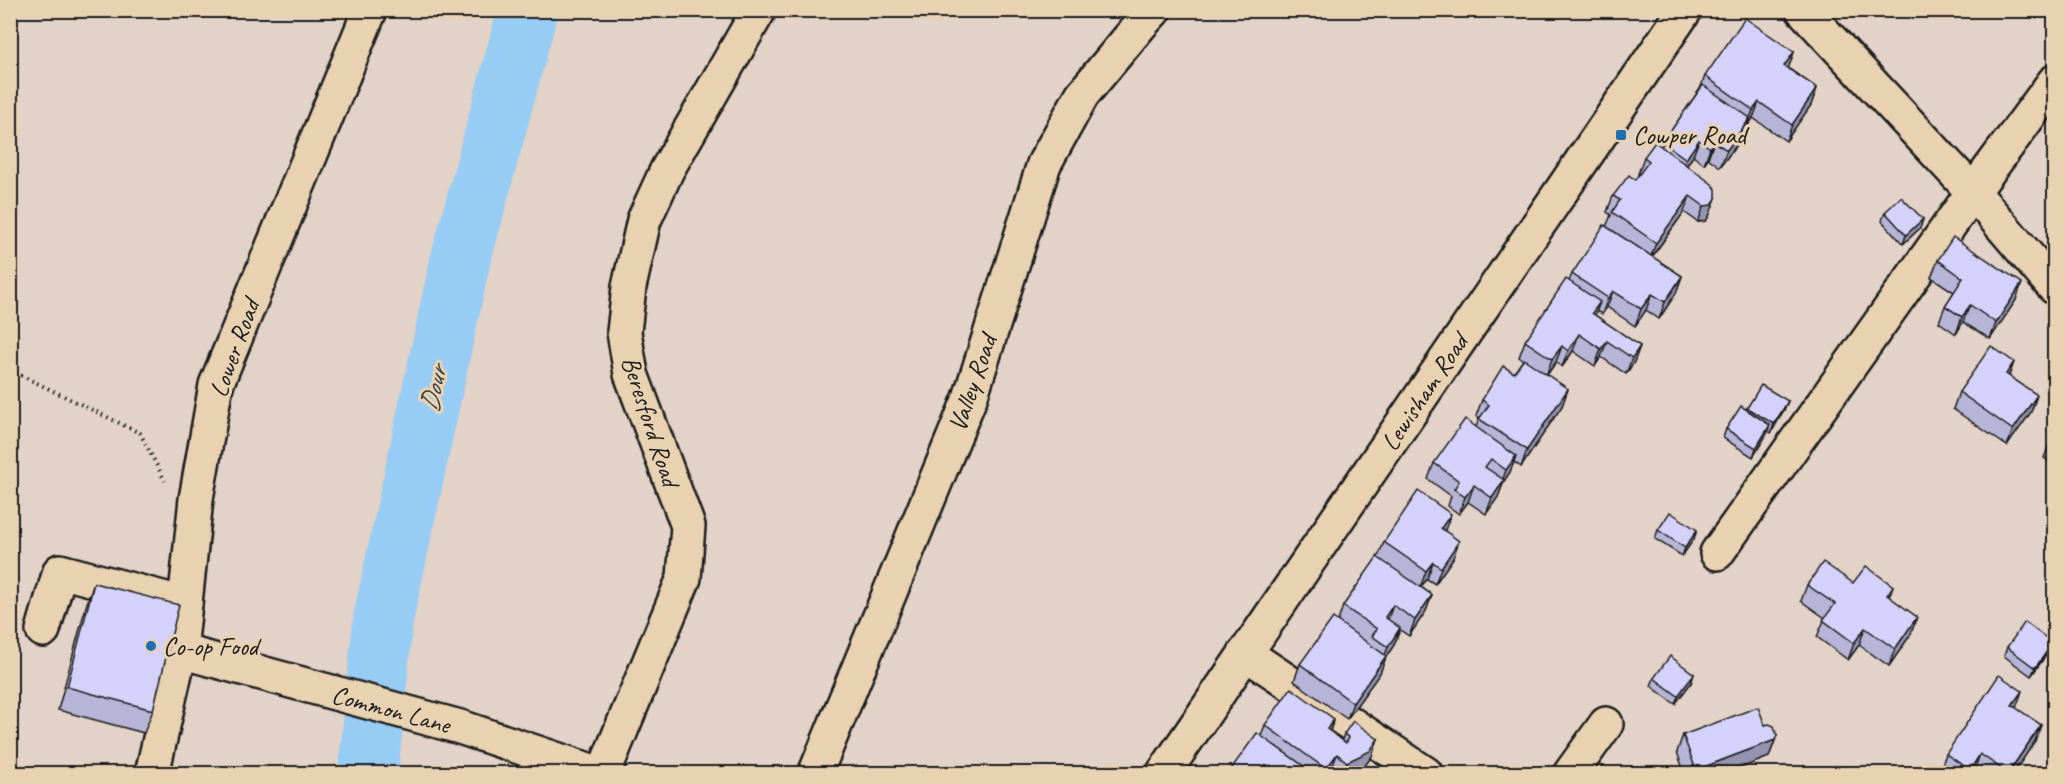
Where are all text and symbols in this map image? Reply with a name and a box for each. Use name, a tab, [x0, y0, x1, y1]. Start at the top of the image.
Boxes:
place label: Cowper Road	[1633, 119, 1750, 152]
marker: Cowper Road	[1614, 128, 1628, 142]
street label: Lower Road	[202, 291, 269, 401]
street label: Lewisham Road	[1373, 325, 1478, 457]
street label: Valley Road	[941, 327, 1006, 436]
street label: Beresford Road	[614, 352, 688, 494]
water label: Dour	[412, 358, 455, 415]
place label: Co-op Food	[163, 630, 262, 663]
marker: Co-op Food	[144, 639, 158, 653]
street label: Common Lane	[328, 678, 456, 742]

